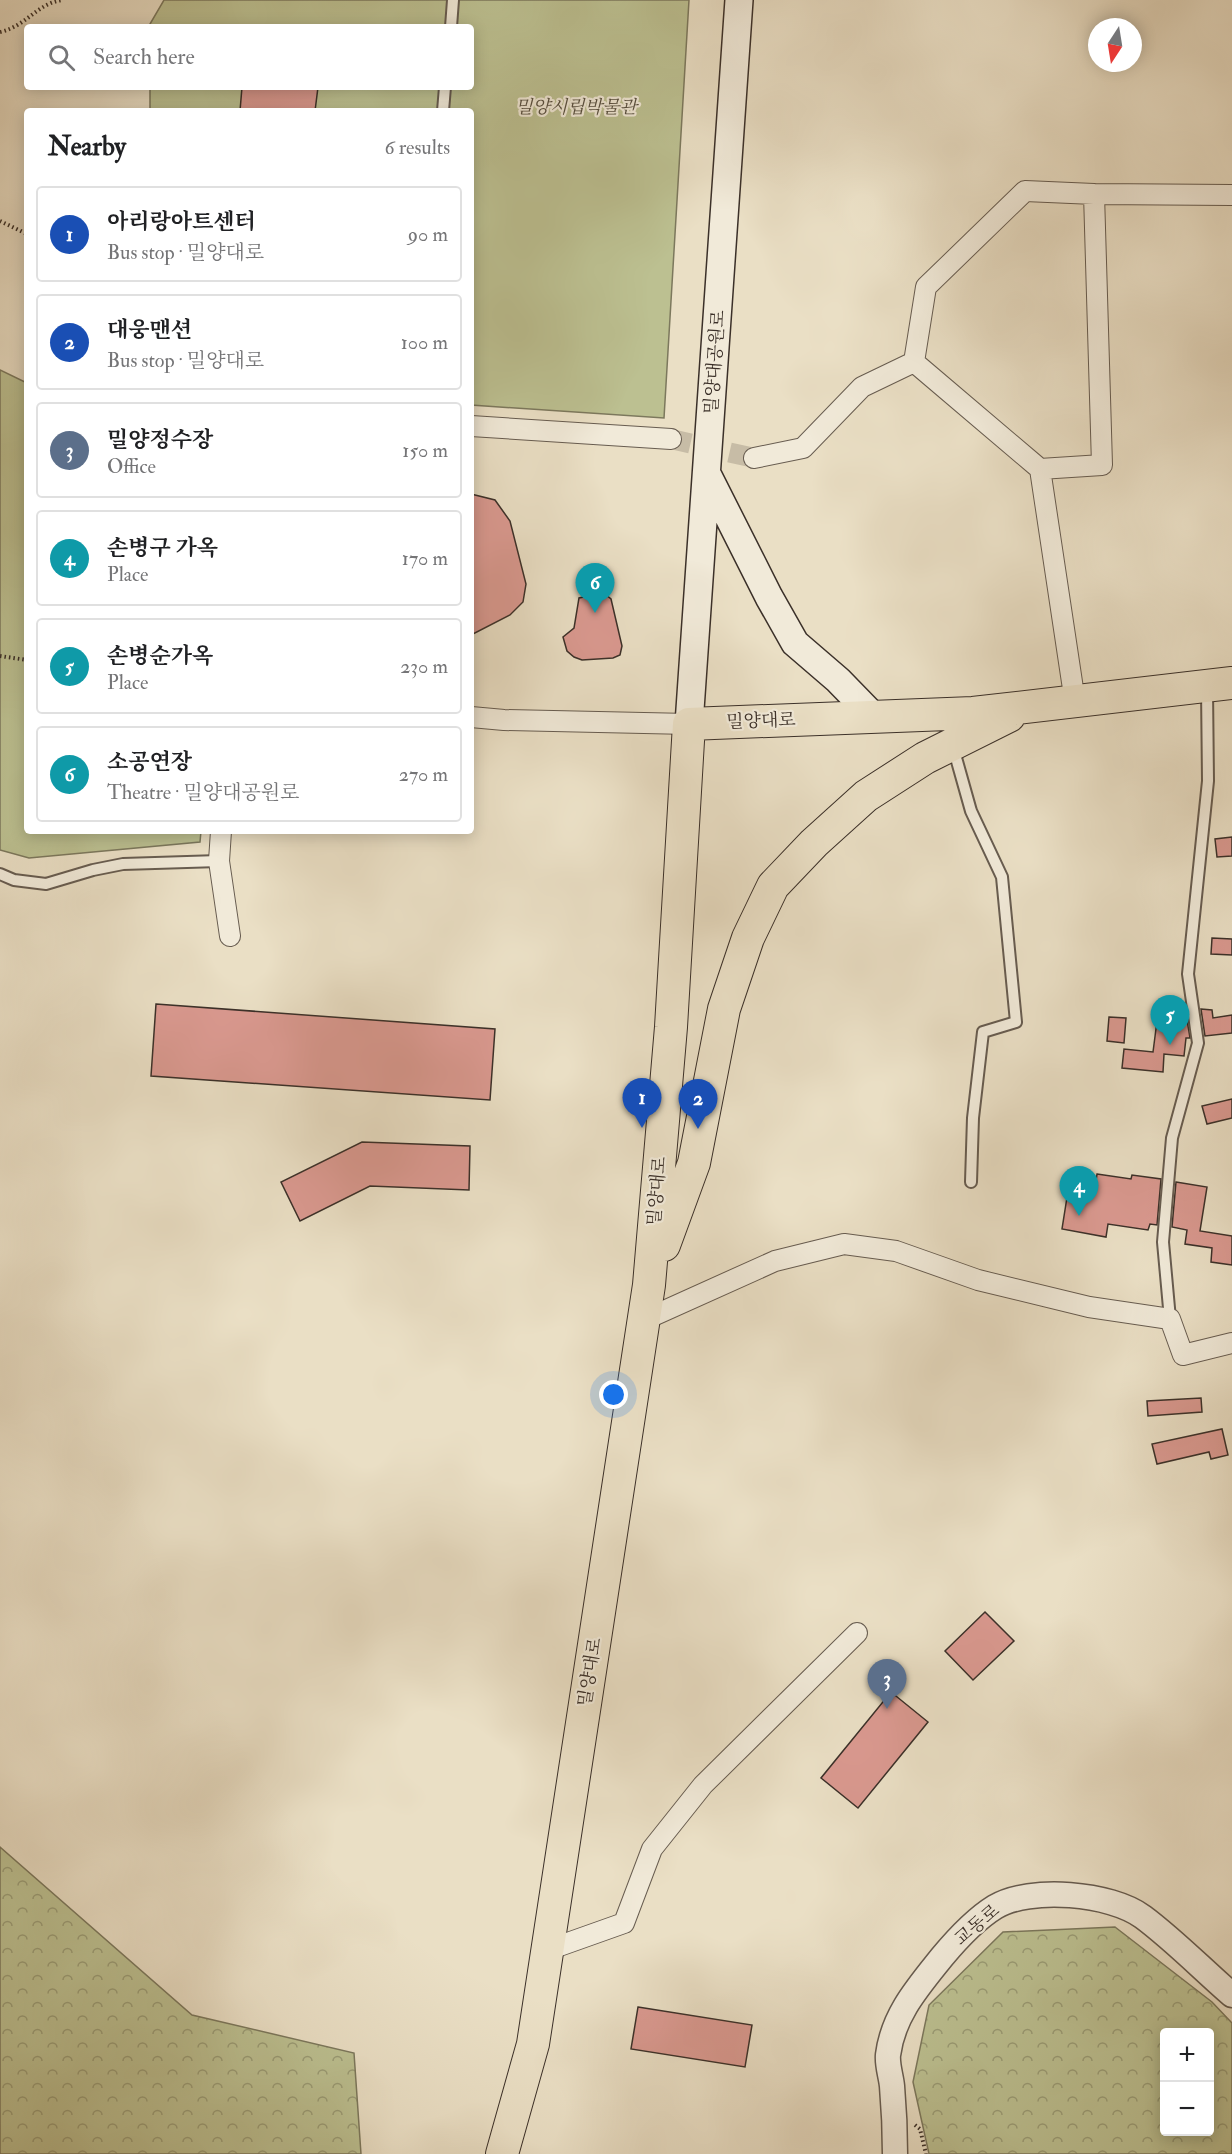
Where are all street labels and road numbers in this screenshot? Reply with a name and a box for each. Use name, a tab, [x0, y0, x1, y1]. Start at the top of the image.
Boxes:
street label: 밀양대공원로	[700, 309, 730, 415]
street label: 밀양대로	[726, 708, 796, 734]
street label: 밀양대로	[643, 1155, 671, 1227]
street label: 밀양대로	[573, 1636, 607, 1708]
street label: 교동로	[950, 1899, 1004, 1951]

